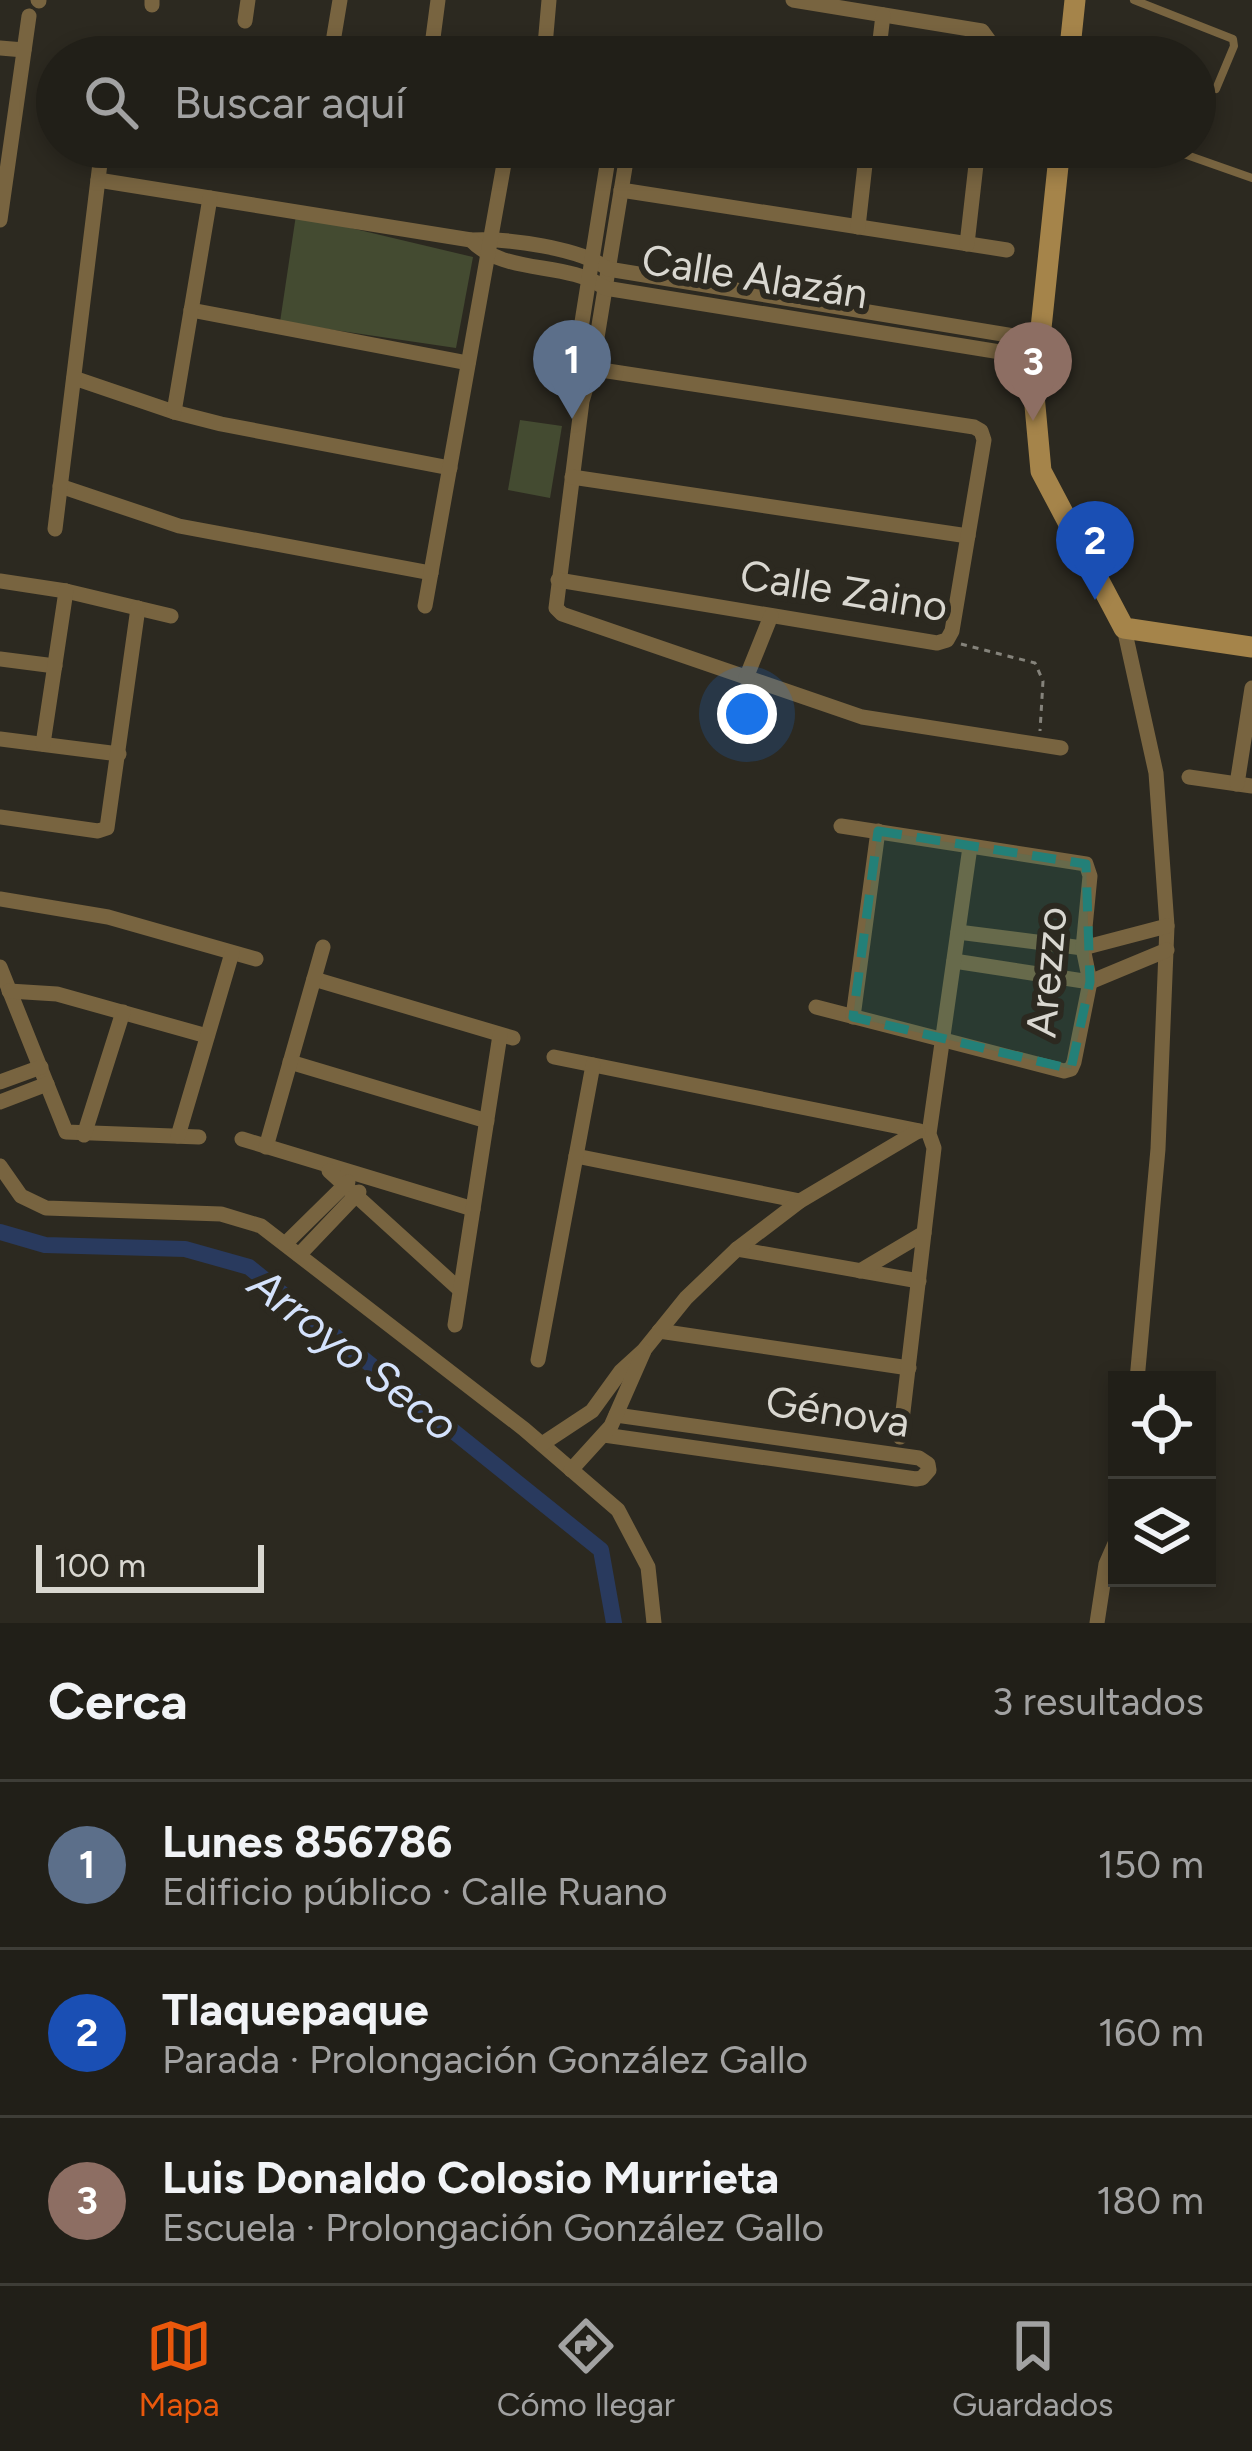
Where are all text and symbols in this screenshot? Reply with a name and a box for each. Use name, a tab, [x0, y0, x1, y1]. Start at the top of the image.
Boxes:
search box	[36, 36, 1216, 168]
icon: search	[78, 69, 144, 135]
text: Buscar aquí	[174, 75, 406, 129]
street label: Calle Alazán	[638, 233, 872, 320]
pin: 1	[533, 320, 611, 419]
pin: 3	[994, 322, 1072, 421]
pin: 2	[1056, 501, 1134, 600]
street label: Calle Zaino	[737, 549, 951, 632]
your location	[717, 684, 777, 744]
street label: Arezzo	[1015, 904, 1078, 1040]
water label: Arroyo Seco	[237, 1255, 469, 1452]
map controls	[1108, 1371, 1216, 1587]
button: locate	[1108, 1371, 1216, 1479]
street label: Génova	[762, 1375, 913, 1448]
button: layers	[1108, 1479, 1216, 1587]
scale bar	[36, 1539, 264, 1592]
text: 100 m	[54, 1546, 146, 1585]
text: Cerca	[48, 1671, 188, 1732]
text: 3 resultados	[992, 1678, 1204, 1725]
text: Lunes 856786	[162, 1814, 452, 1868]
text: 1	[79, 1841, 95, 1888]
text: 150 m	[1098, 1841, 1204, 1888]
text: Edificio público · Calle Ruano	[162, 1868, 668, 1915]
text: Tlaquepaque	[162, 1982, 429, 2036]
text: 2	[76, 2009, 98, 2056]
text: 160 m	[1098, 2009, 1204, 2056]
text: Parada · Prolongación González Gallo	[162, 2036, 808, 2083]
text: Luis Donaldo Colosio Murrieta	[162, 2150, 779, 2204]
text: 3	[76, 2177, 98, 2224]
text: 180 m	[1096, 2177, 1204, 2224]
text: Escuela · Prolongación González Gallo	[162, 2204, 824, 2251]
tab: Mapa	[139, 2313, 220, 2424]
tab: Cómo llegar	[497, 2313, 675, 2424]
tab: Guardados	[952, 2313, 1113, 2424]

